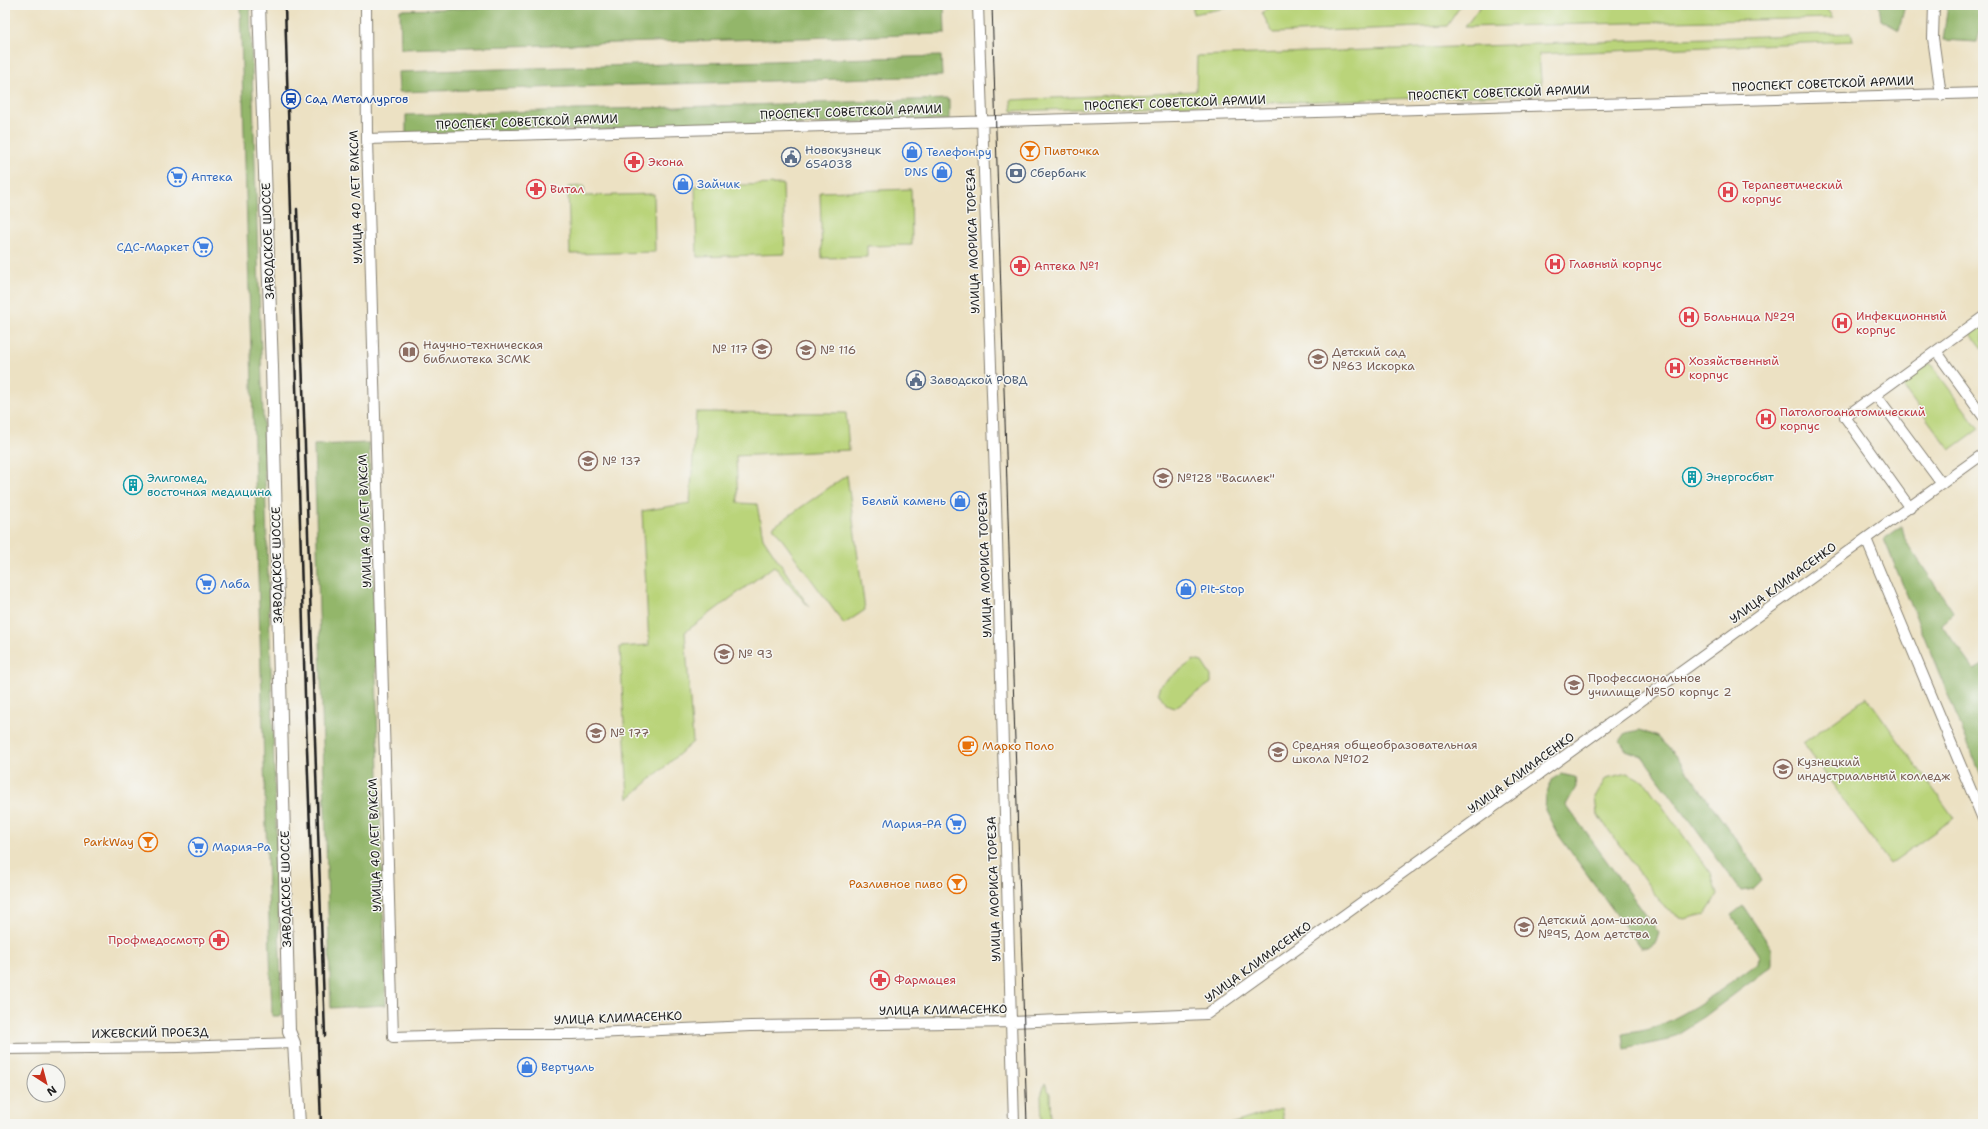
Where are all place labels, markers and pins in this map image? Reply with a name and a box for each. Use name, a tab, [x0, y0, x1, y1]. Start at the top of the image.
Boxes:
station icon: Сад Металлургов	[280, 88, 302, 110]
place label: Сад Металлургов	[305, 91, 408, 107]
bar icon: Пивточка	[1019, 140, 1041, 162]
shop icon: Телефон.ру	[901, 141, 923, 163]
place label: Новокузнецк 654038	[805, 142, 882, 172]
place label: Пивточка	[1044, 143, 1100, 159]
place label: Телефон.ру	[926, 144, 992, 160]
public building icon: Новокузнецк 654038	[780, 146, 802, 168]
pharmacy icon: Экона	[623, 151, 645, 173]
place label: Экона	[648, 154, 684, 170]
shop icon: DNS	[931, 161, 953, 183]
bank icon: Сбербанк	[1005, 162, 1027, 184]
place label: DNS	[904, 164, 928, 180]
place label: Сбербанк	[1030, 165, 1087, 181]
supermarket icon: Аптека	[166, 166, 188, 188]
place label: Аптека	[191, 169, 233, 185]
shop icon: Зайчик	[672, 173, 694, 195]
place label: Зайчик	[697, 176, 740, 192]
place label: Терапевтический корпус	[1742, 177, 1843, 207]
pharmacy icon: Витал	[525, 178, 547, 200]
place label: Витал	[550, 181, 585, 197]
hospital icon: Терапевтический корпус	[1717, 181, 1739, 203]
supermarket icon: СДС-Маркет	[192, 236, 214, 258]
place label: СДС-Маркет	[117, 239, 190, 255]
hospital icon: Главный корпус	[1544, 253, 1566, 275]
pharmacy icon: Аптека №1	[1009, 255, 1031, 277]
place label: Главный корпус	[1569, 256, 1662, 272]
place label: Аптека №1	[1034, 258, 1099, 274]
hospital icon: Больница №29	[1678, 306, 1700, 328]
place label: Инфекционный корпус	[1856, 308, 1947, 338]
place label: Больница №29	[1703, 309, 1795, 325]
hospital icon: Инфекционный корпус	[1831, 312, 1853, 334]
place label: Научно-техническая библиотека ЗСМК	[423, 337, 543, 367]
school or university icon: № 117	[751, 338, 773, 360]
school or university icon: № 116	[795, 339, 817, 361]
library icon: Научно-техническая библиотека ЗСМК	[398, 341, 420, 363]
place label: № 117	[712, 341, 748, 357]
place label: № 116	[820, 342, 856, 358]
place label: Детский сад №63 Искорка	[1332, 344, 1415, 374]
school or university icon: Детский сад №63 Искорка	[1307, 348, 1329, 370]
place label: Хозяйственный корпус	[1689, 353, 1779, 383]
hospital icon: Хозяйственный корпус	[1664, 357, 1686, 379]
public building icon: Заводской РОВД	[905, 369, 927, 391]
place label: Заводской РОВД	[930, 372, 1028, 388]
place label: Патологоанатомический корпус	[1780, 404, 1926, 434]
hospital icon: Патологоанатомический корпус	[1755, 408, 1777, 430]
school or university icon: № 137	[577, 450, 599, 472]
place label: № 137	[602, 453, 641, 469]
building icon: Энергосбыт	[1681, 466, 1703, 488]
school or university icon: №128 "Василек"	[1152, 467, 1174, 489]
place label: Энергосбыт	[1706, 469, 1775, 485]
place label: Элигомед, восточная медицина	[147, 470, 272, 500]
place label: №128 "Василек"	[1177, 470, 1275, 486]
building icon: Элигомед, восточная медицина	[122, 474, 144, 496]
shop icon: Белый камень	[949, 490, 971, 512]
place label: Белый камень	[861, 493, 946, 509]
supermarket icon: Лаба	[195, 573, 217, 595]
place label: Лаба	[220, 576, 251, 592]
shop icon: Pit-Stop	[1175, 578, 1197, 600]
place label: Pit-Stop	[1200, 581, 1245, 597]
school or university icon: № 93	[713, 643, 735, 665]
place label: № 93	[738, 646, 773, 662]
place label: Профессиональное училище №50 корпус 2	[1588, 670, 1732, 700]
school or university icon: Профессиональное училище №50 корпус 2	[1563, 674, 1585, 696]
school or university icon: № 177	[585, 722, 607, 744]
place label: № 177	[610, 725, 649, 741]
cafe icon: Марко Поло	[957, 735, 979, 757]
place label: Средняя общеобразовательная школа №102	[1292, 737, 1478, 767]
place label: Марко Поло	[982, 738, 1054, 754]
school or university icon: Средняя общеобразовательная школа №102	[1267, 741, 1289, 763]
place label: Кузнецкий индустриальный колледж	[1797, 754, 1950, 784]
school or university icon: Кузнецкий индустриальный колледж	[1772, 758, 1794, 780]
supermarket icon: Мария-РА	[945, 813, 967, 835]
place label: Мария-РА	[882, 816, 942, 832]
bar icon: ParkWay	[137, 831, 159, 853]
place label: ParkWay	[83, 834, 134, 850]
supermarket icon: Мария-Ра	[187, 836, 209, 858]
place label: Мария-Ра	[212, 839, 271, 855]
bar icon: Разливное пиво	[946, 873, 968, 895]
place label: Разливное пиво	[849, 876, 943, 892]
place label: Детский дом-школа №95, Дом детства	[1538, 912, 1658, 942]
school or university icon: Детский дом-школа №95, Дом детства	[1513, 916, 1535, 938]
pharmacy icon: Профмедосмотр	[208, 929, 230, 951]
place label: Профмедосмотр	[108, 932, 205, 948]
pharmacy icon: Фармацея	[869, 969, 891, 991]
place label: Фармацея	[894, 972, 956, 988]
shop icon: Вертуаль	[516, 1056, 538, 1078]
place label: Вертуаль	[541, 1059, 594, 1075]

